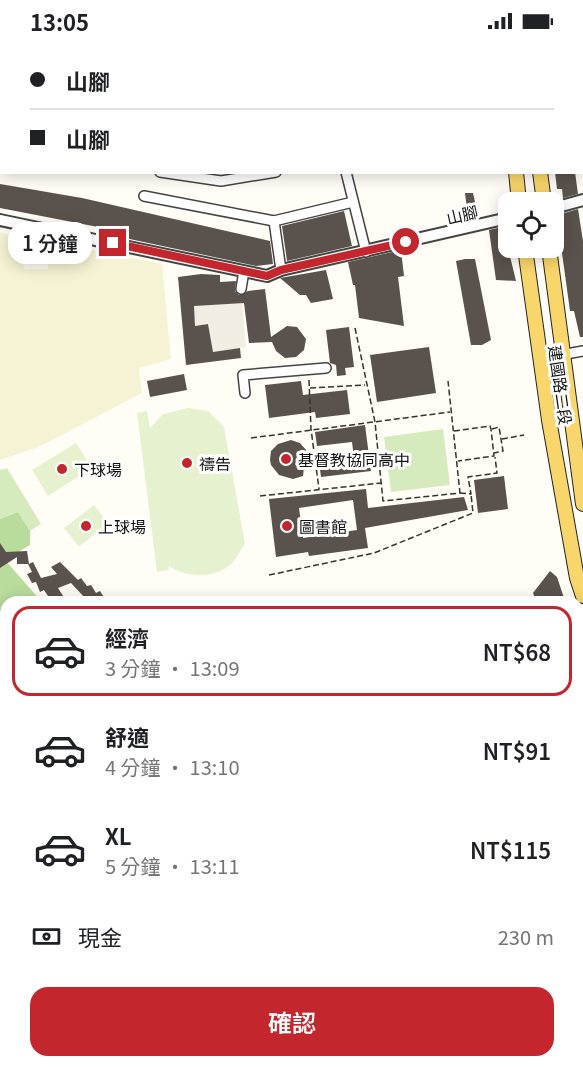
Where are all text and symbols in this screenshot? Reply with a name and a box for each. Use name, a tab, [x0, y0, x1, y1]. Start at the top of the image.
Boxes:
text: 13:05	[30, 5, 89, 37]
text: 山腳	[66, 64, 110, 96]
text: 山腳	[66, 122, 110, 154]
map controls	[498, 192, 564, 258]
button: locate	[498, 192, 564, 258]
street label: 山腳	[444, 199, 480, 229]
callout: 1 分鐘	[8, 222, 92, 264]
text: 1 分鐘	[22, 228, 78, 257]
route start	[392, 228, 419, 255]
route end	[99, 229, 126, 256]
street label: 建國路二段	[544, 344, 578, 426]
place label: 基督教協同高中	[298, 447, 410, 471]
place label: 禱告	[199, 451, 231, 475]
marker: 基督教協同高中	[279, 452, 293, 466]
marker: 禱告	[180, 456, 194, 470]
place label: 下球場	[74, 457, 122, 481]
marker: 下球場	[55, 462, 69, 476]
place label: 上球場	[98, 514, 146, 538]
place label: 圖書館	[299, 514, 347, 538]
marker: 上球場	[79, 519, 93, 533]
marker: 圖書館	[280, 519, 294, 533]
text: 經濟	[105, 621, 149, 653]
icon: car	[33, 624, 87, 678]
text: NT$68	[483, 635, 551, 667]
text: 3 分鐘 · 13:09	[105, 653, 240, 682]
text: 舒適	[105, 720, 149, 752]
icon: car	[33, 723, 87, 777]
text: NT$91	[483, 734, 551, 766]
text: 4 分鐘 · 13:10	[105, 752, 240, 781]
text: XL	[105, 819, 132, 851]
icon: car	[33, 822, 87, 876]
text: NT$115	[470, 833, 551, 865]
text: 5 分鐘 · 13:11	[105, 851, 240, 880]
icon: cash	[30, 920, 63, 953]
text: 現金	[78, 920, 122, 952]
text: 230 m	[498, 922, 554, 951]
button: 確認	[30, 987, 554, 1056]

